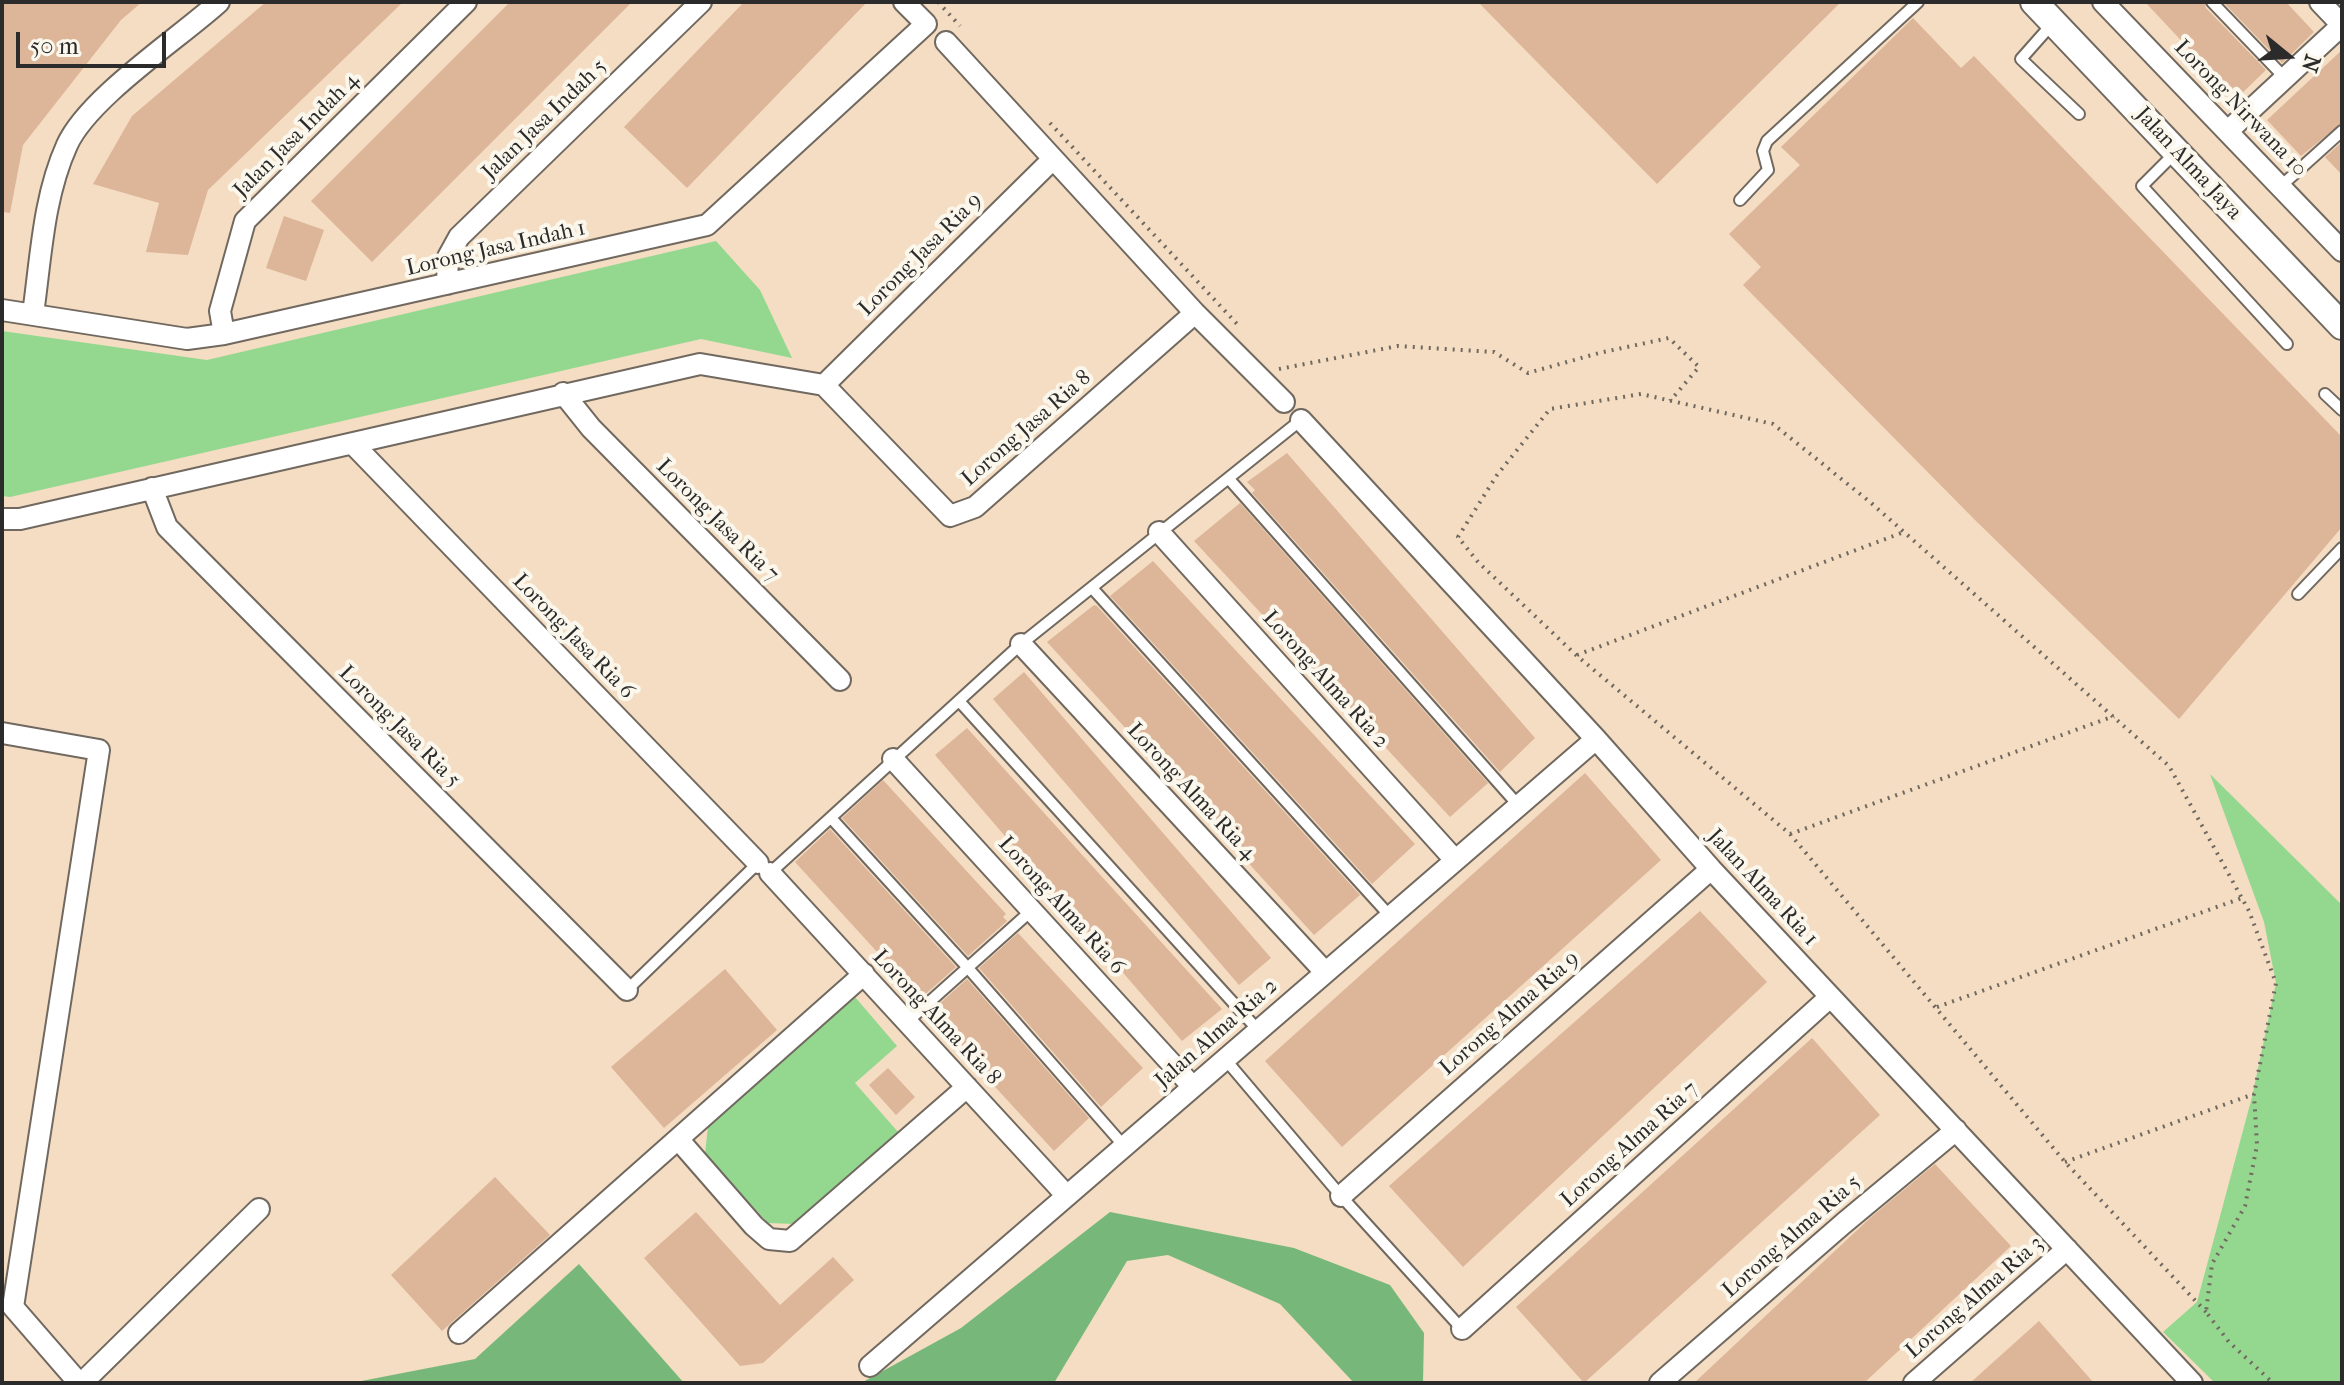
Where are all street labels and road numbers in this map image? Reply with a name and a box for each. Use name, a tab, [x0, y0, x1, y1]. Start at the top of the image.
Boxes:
street label: Lorong Nirwana 10	[2168, 35, 2312, 183]
street label: Jalan Jasa Indah 5	[477, 54, 613, 186]
street label: Jalan Jasa Indah 4	[229, 68, 365, 204]
street label: Jalan Alma Jaya	[2129, 102, 2247, 226]
street label: Lorong Jasa Ria 9	[854, 188, 988, 322]
street label: Lorong Jasa Indah 1	[404, 216, 588, 282]
street label: Lorong Jasa Ria 8	[957, 366, 1097, 492]
street label: Lorong Jasa Ria 7	[650, 454, 784, 588]
street label: Lorong Jasa Ria 6	[507, 569, 639, 705]
street label: Lorong Alma Ria 2	[1256, 606, 1394, 754]
street label: Lorong Jasa Ria 5	[333, 661, 465, 793]
street label: Lorong Alma Ria 4	[1121, 718, 1261, 866]
street label: Jalan Alma Ria 1	[1701, 824, 1823, 952]
street label: Lorong Alma Ria 6	[992, 832, 1130, 980]
street label: Lorong Alma Ria 8	[866, 945, 1006, 1091]
street label: Lorong Alma Ria 9	[1435, 946, 1585, 1082]
street label: Jalan Alma Ria 2	[1150, 974, 1284, 1094]
street label: Lorong Alma Ria 7	[1556, 1077, 1704, 1213]
street label: Lorong Alma Ria 5	[1718, 1170, 1866, 1304]
street label: Lorong Alma Ria 3	[1901, 1231, 2049, 1365]

